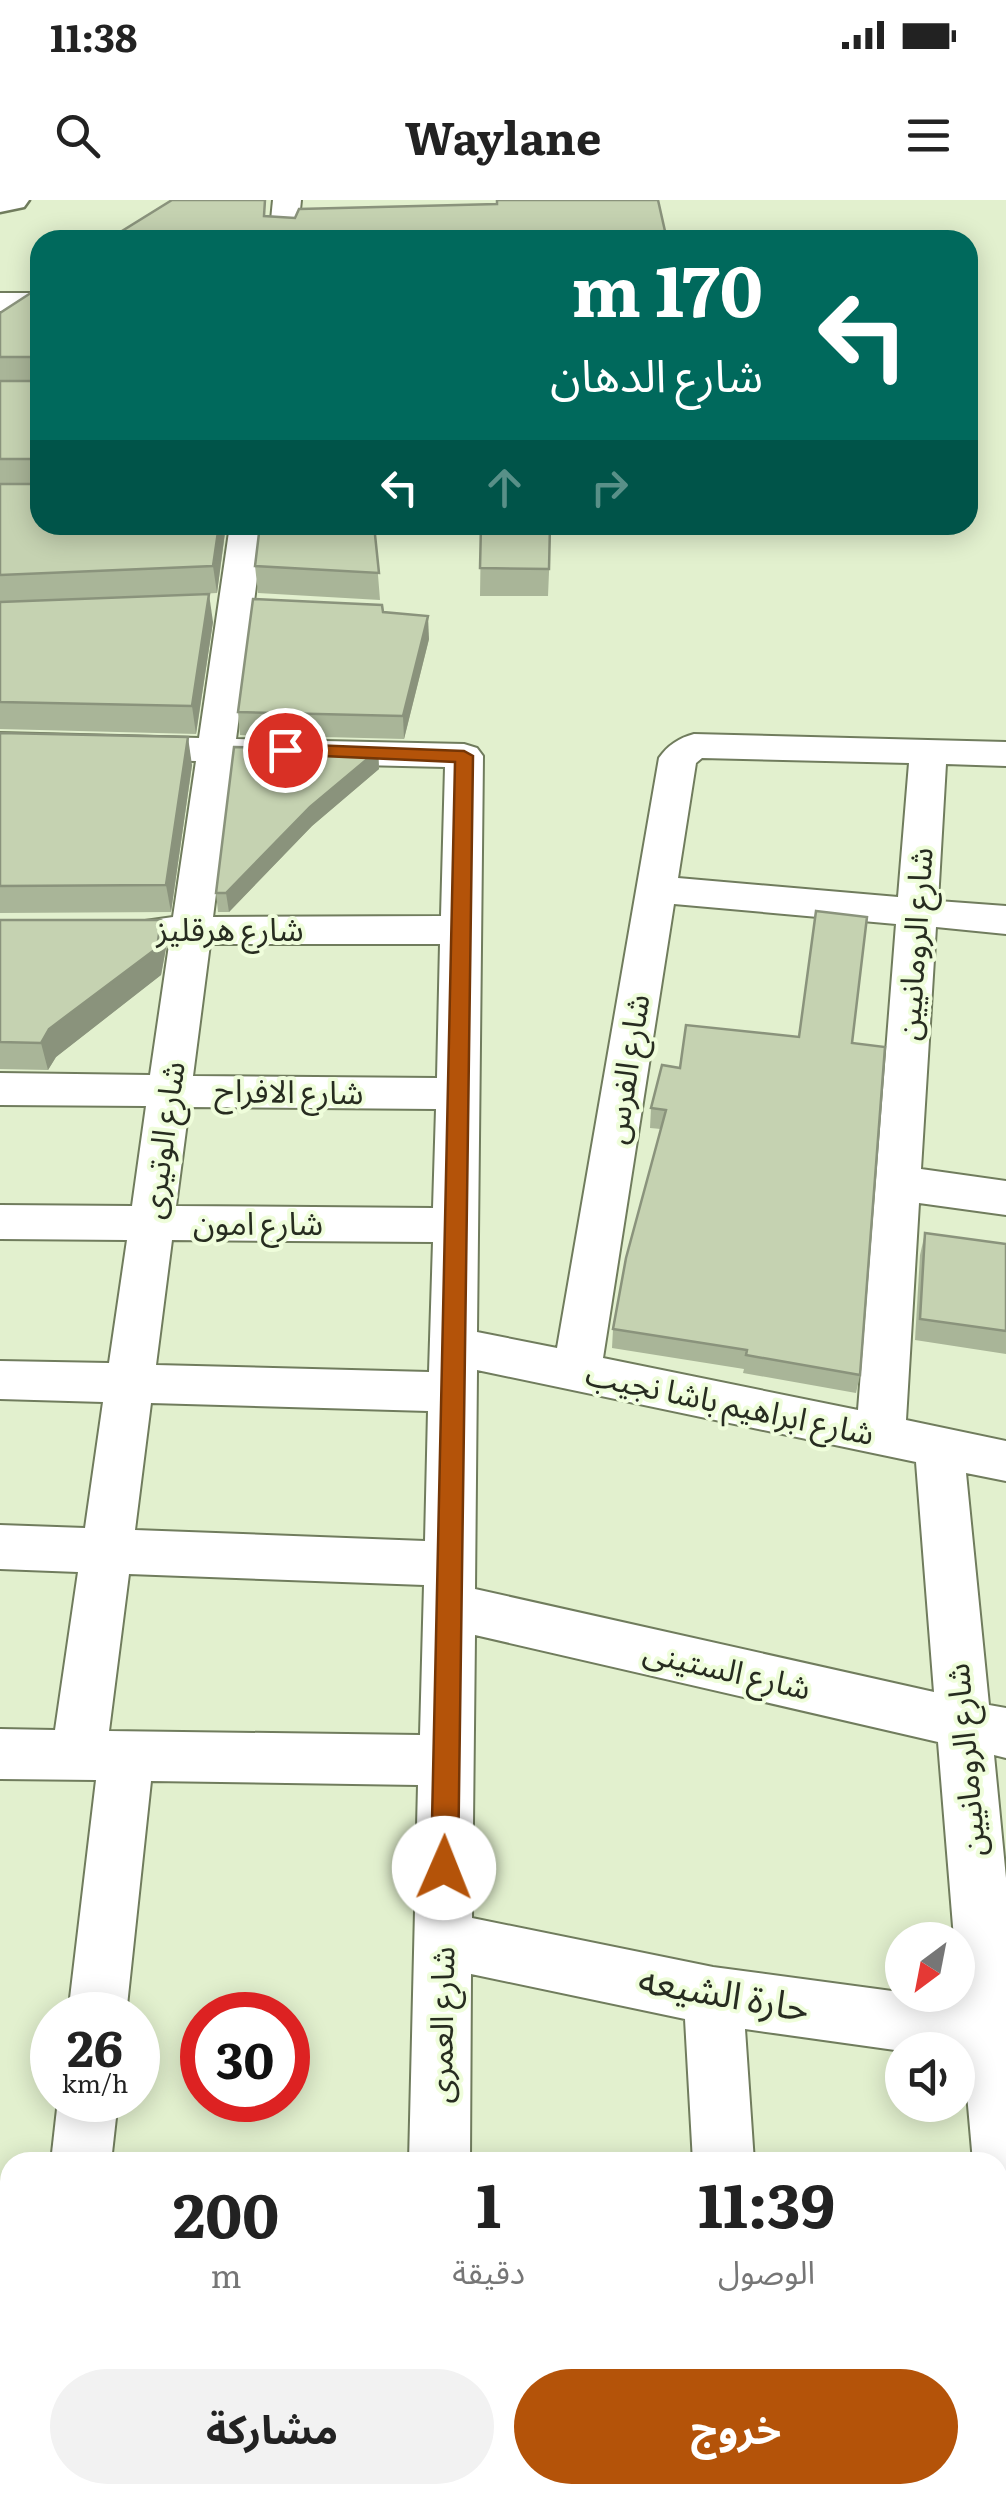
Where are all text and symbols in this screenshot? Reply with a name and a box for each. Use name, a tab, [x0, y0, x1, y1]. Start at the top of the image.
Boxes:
text: 11:38	[50, 7, 137, 64]
text: Waylane	[405, 102, 601, 169]
icon: search	[50, 108, 105, 163]
icon: menu	[901, 108, 956, 163]
text: 170 m	[571, 235, 763, 339]
icon: left	[798, 270, 928, 400]
text: شارع الدهان	[550, 339, 763, 406]
icon: left	[372, 460, 427, 515]
icon: ahead	[477, 460, 532, 515]
icon: right	[582, 460, 637, 515]
pin	[243, 708, 328, 793]
icon: arrive	[258, 723, 313, 778]
street label: شارع الرومانيين	[881, 846, 946, 1042]
street label: شارع هرقليز	[155, 903, 304, 954]
street label: شارع الفرس	[589, 990, 663, 1147]
street label: شارع الوتيرى	[125, 1058, 198, 1222]
street label: شارع الافراح	[214, 1064, 364, 1117]
street label: شارع امون	[193, 1197, 323, 1248]
street label: شارع ابراهيم باشا نجيب	[581, 1347, 879, 1458]
street label: شارع الستينى	[639, 1625, 816, 1713]
street label: شارع الرومانيين	[931, 1661, 998, 1859]
position arrow	[392, 1816, 496, 1920]
north arrow	[885, 1922, 975, 2012]
map controls	[885, 1922, 975, 2122]
street label: شارع العمرى	[414, 1946, 467, 2104]
street label: حارة الشيعه	[635, 1948, 815, 2034]
speed limit sign: 30	[180, 1992, 310, 2122]
text: 26	[67, 2008, 123, 2082]
button: sound	[885, 2032, 975, 2122]
text: km/h	[62, 2064, 128, 2101]
text: 1	[476, 2157, 501, 2246]
text: 11:39	[698, 2157, 835, 2246]
text: 200	[173, 2167, 279, 2256]
text: دقيقة	[452, 2246, 525, 2294]
text: الوصول	[718, 2246, 815, 2294]
text: m	[211, 2250, 242, 2298]
button: مشاركة	[50, 2369, 494, 2484]
button: خروج	[514, 2369, 958, 2484]

